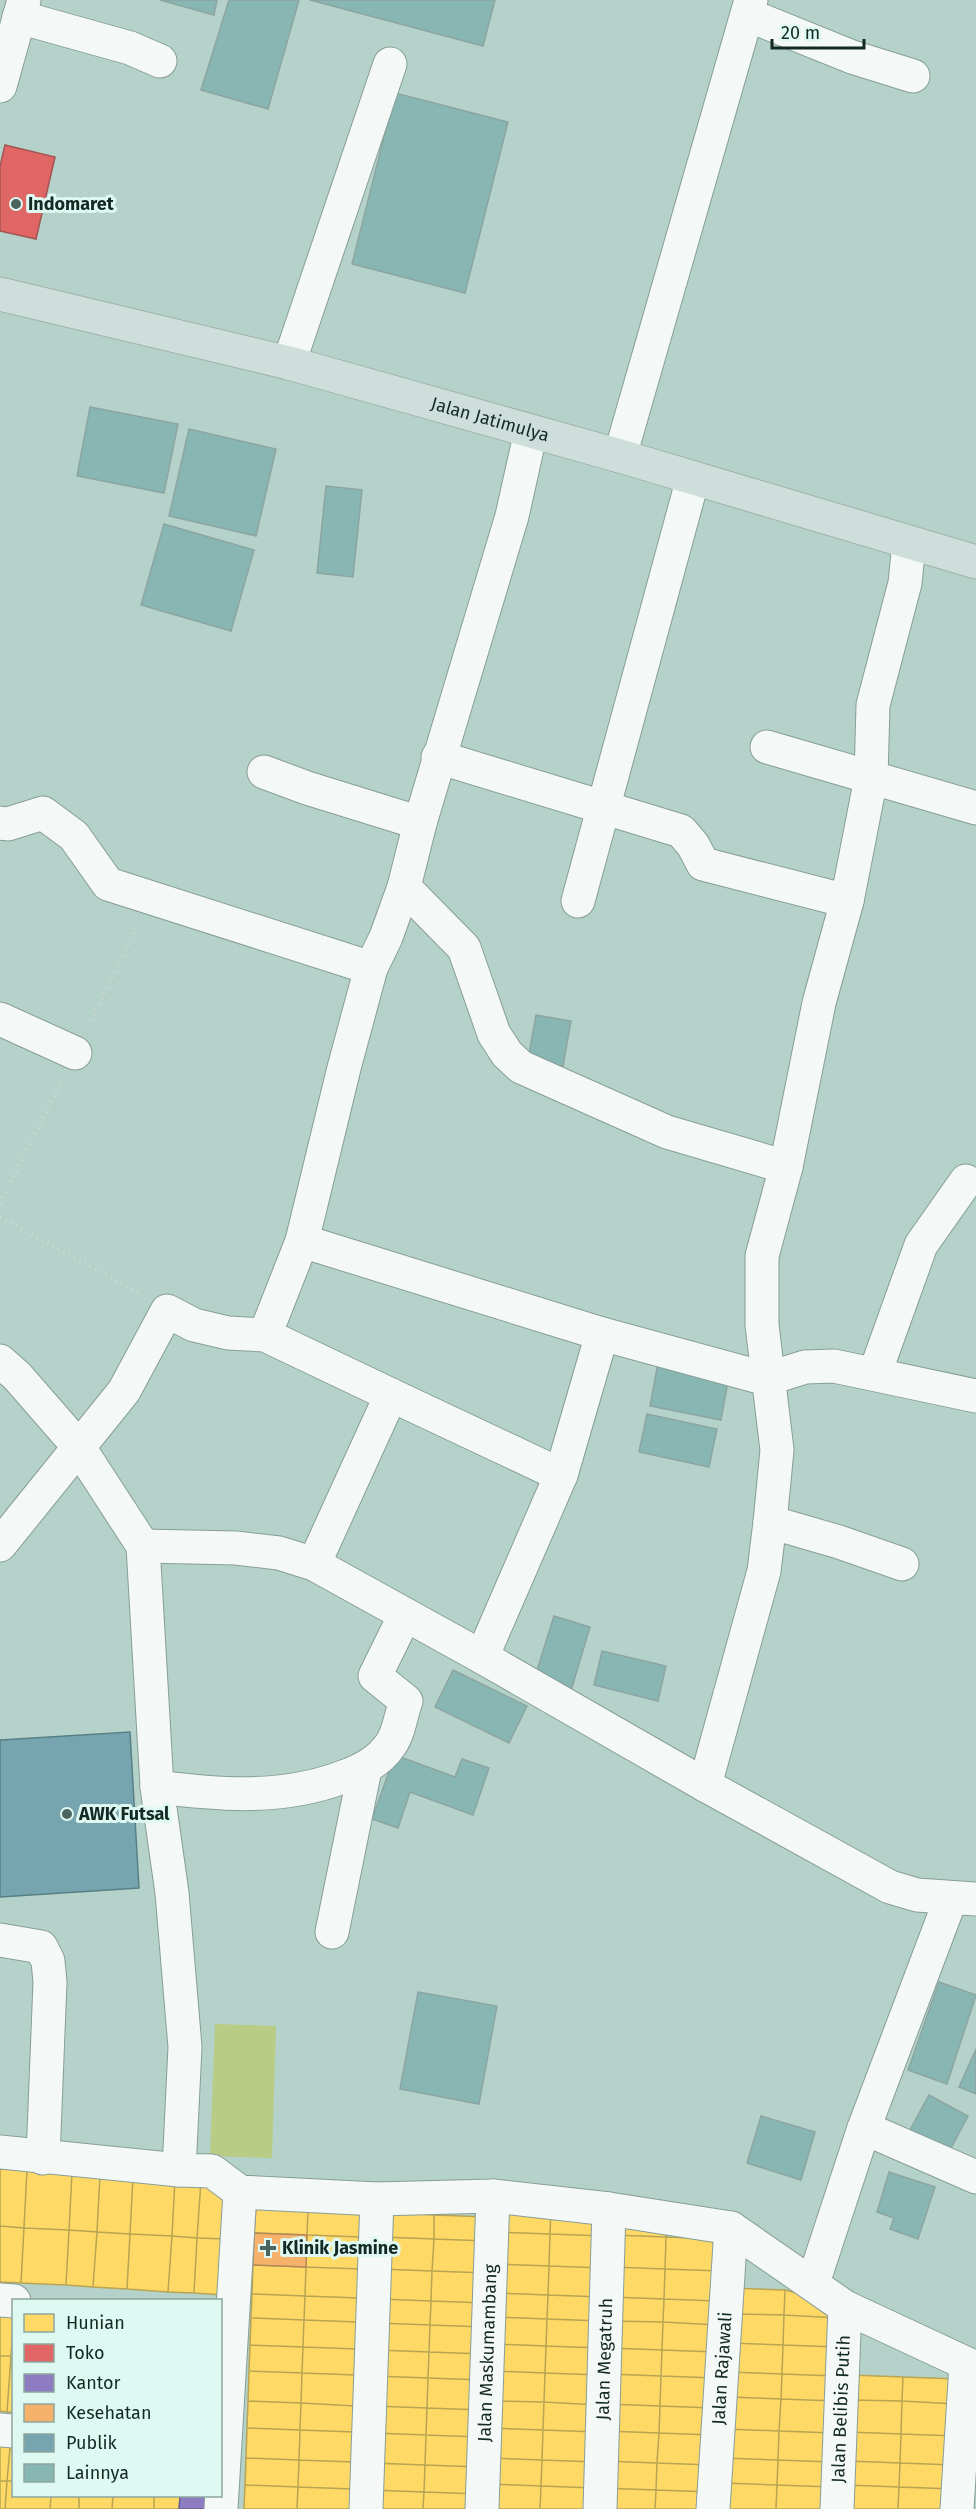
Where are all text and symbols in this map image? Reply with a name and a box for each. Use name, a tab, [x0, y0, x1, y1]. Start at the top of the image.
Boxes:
scale bar	[772, 12, 864, 50]
text: 20 m	[781, 22, 820, 44]
place label: Indomaret	[28, 193, 115, 215]
marker: Indomaret	[9, 197, 23, 211]
street label: Jalan Jatimulya	[429, 392, 552, 447]
place label: AWK Futsal	[78, 1803, 170, 1825]
marker: AWK Futsal	[60, 1807, 74, 1821]
place label: Klinik Jasmine	[282, 2237, 398, 2259]
marker: Klinik Jasmine	[259, 2239, 277, 2257]
street label: Jalan Maskumambang	[473, 2263, 502, 2442]
street label: Jalan Megatruh	[592, 2297, 617, 2421]
legend	[12, 2299, 222, 2497]
street label: Jalan Rajawali	[707, 2311, 737, 2425]
text: Hunian	[66, 2312, 125, 2334]
street label: Jalan Belibis Putih	[827, 2335, 855, 2484]
text: Toko	[66, 2342, 104, 2364]
text: Kantor	[66, 2372, 121, 2394]
text: Kesehatan	[66, 2402, 151, 2424]
text: Publik	[66, 2432, 117, 2454]
text: Lainnya	[66, 2462, 129, 2484]

